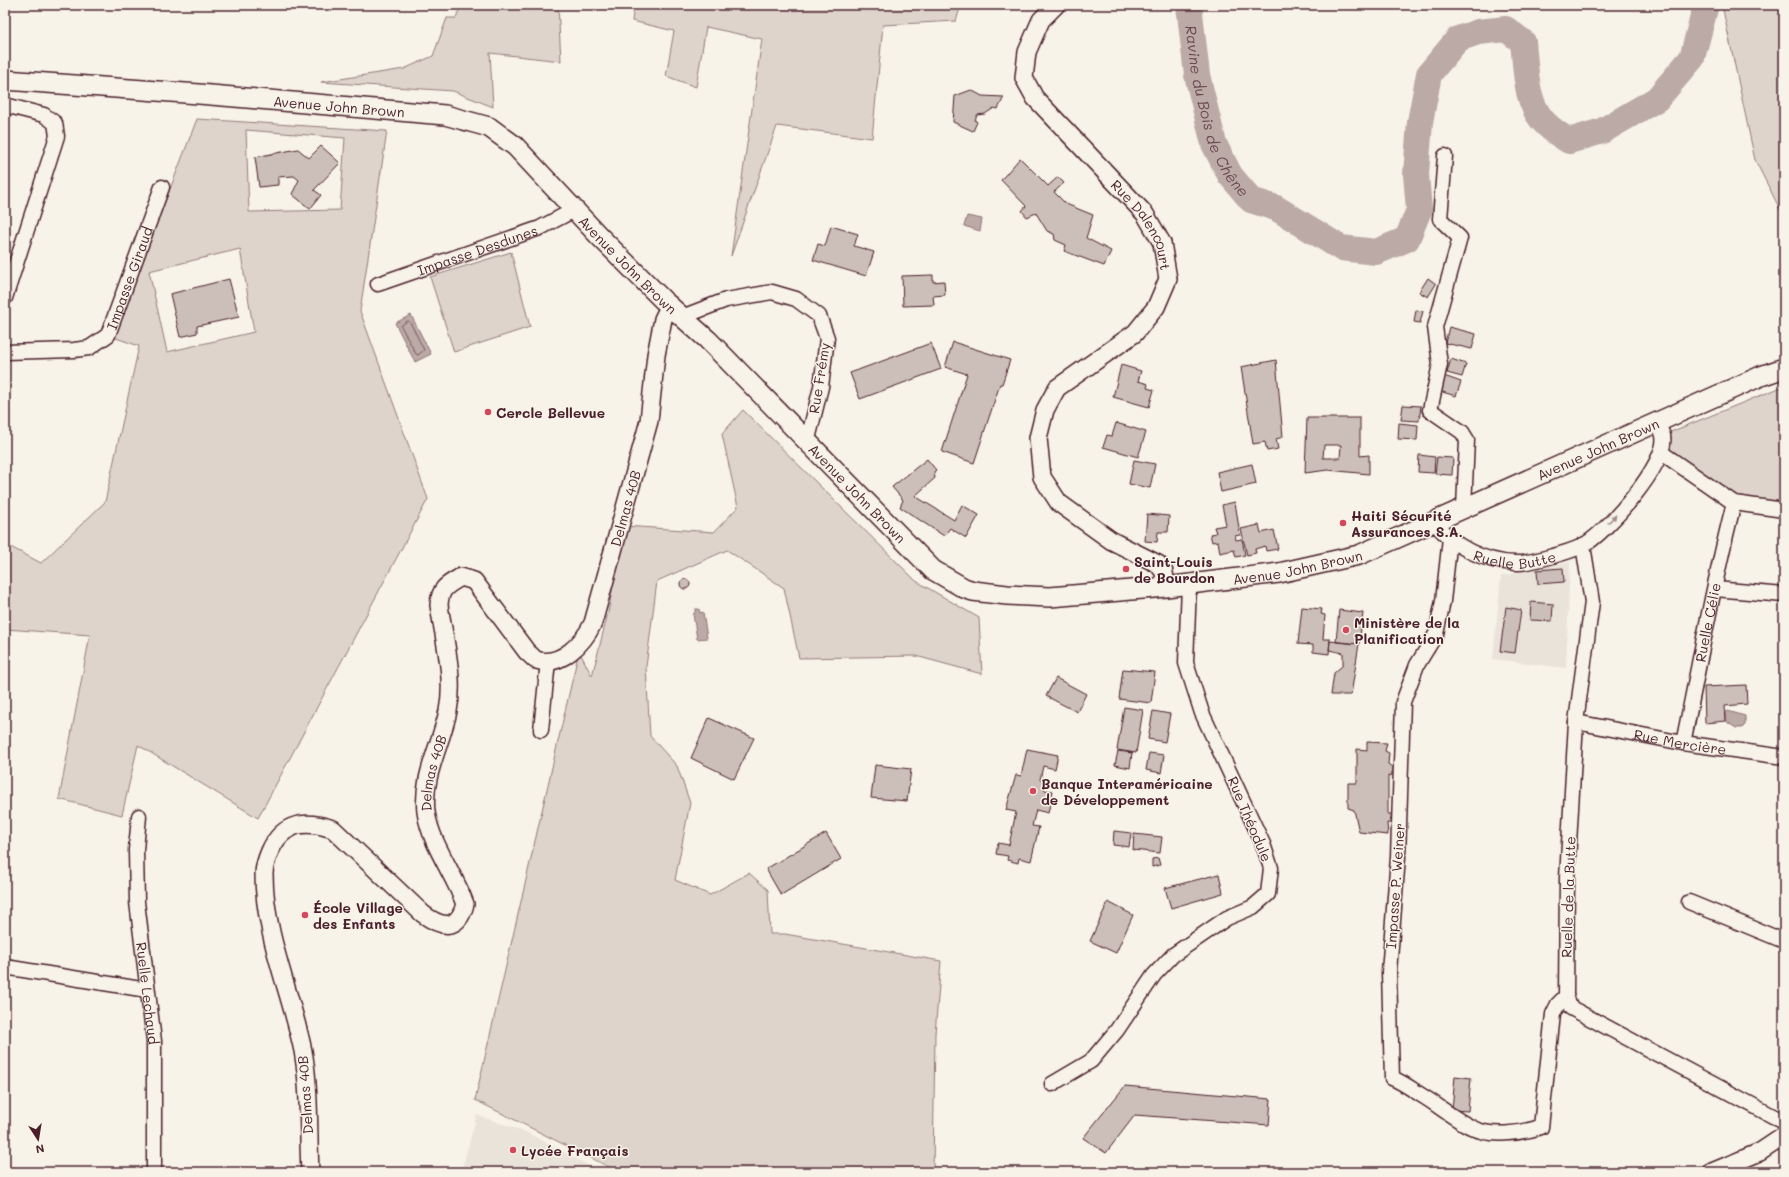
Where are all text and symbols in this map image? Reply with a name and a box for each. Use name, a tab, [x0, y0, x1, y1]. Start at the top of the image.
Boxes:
water label: Ravine du Bois de Chêne	[1181, 24, 1254, 201]
street label: Avenue John Brown	[273, 91, 405, 121]
street label: Rue Dalencourt	[1107, 175, 1176, 271]
street label: Avenue John Brown	[575, 211, 681, 318]
street label: Impasse Desdunes	[414, 220, 540, 279]
street label: Impasse Giraud	[101, 224, 156, 332]
street label: Rue Frémy	[804, 341, 834, 415]
place label: Cercle Bellevue	[496, 403, 605, 422]
marker: Cercle Bellevue	[483, 407, 493, 417]
street label: Avenue John Brown	[1534, 413, 1662, 484]
street label: Avenue John Brown	[805, 439, 911, 547]
street label: Delmas 40B	[605, 468, 644, 549]
place label: Haiti Sécurité Assurances S.A.	[1351, 506, 1463, 541]
one-way arrow	[1607, 514, 1617, 524]
marker: Haiti Sécurité Assurances S.A.	[1338, 518, 1348, 528]
street label: Avenue John Brown	[1232, 545, 1364, 588]
street label: Ruelle Butte	[1471, 545, 1558, 573]
place label: Saint-Louis de Bourdon	[1134, 552, 1215, 587]
marker: Saint-Louis de Bourdon	[1121, 564, 1131, 574]
street label: Ruelle Célie	[1690, 581, 1724, 664]
place label: Ministère de la Planification	[1354, 613, 1460, 648]
marker: Ministère de la Planification	[1341, 625, 1351, 635]
street label: Rue Mercière	[1632, 724, 1728, 758]
street label: Delmas 40B	[416, 732, 450, 812]
street label: Rue Théodule	[1223, 773, 1277, 865]
place label: Banque Interaméricaine de Développement	[1041, 774, 1213, 809]
marker: Banque Interaméricaine de Développement	[1028, 786, 1038, 796]
street label: Impasse P. Weiner	[1381, 823, 1409, 949]
street label: Ruelle de la Butte	[1556, 836, 1580, 958]
place label: École Village des Enfants	[313, 898, 403, 933]
marker: École Village des Enfants	[300, 910, 310, 920]
street label: Ruelle Lechaud	[132, 941, 164, 1046]
street label: Delmas 40B	[293, 1055, 317, 1135]
north arrow	[18, 1119, 58, 1159]
text: N	[35, 1141, 46, 1157]
place label: Lycée Français	[521, 1141, 628, 1160]
marker: Lycée Français	[508, 1145, 518, 1155]

